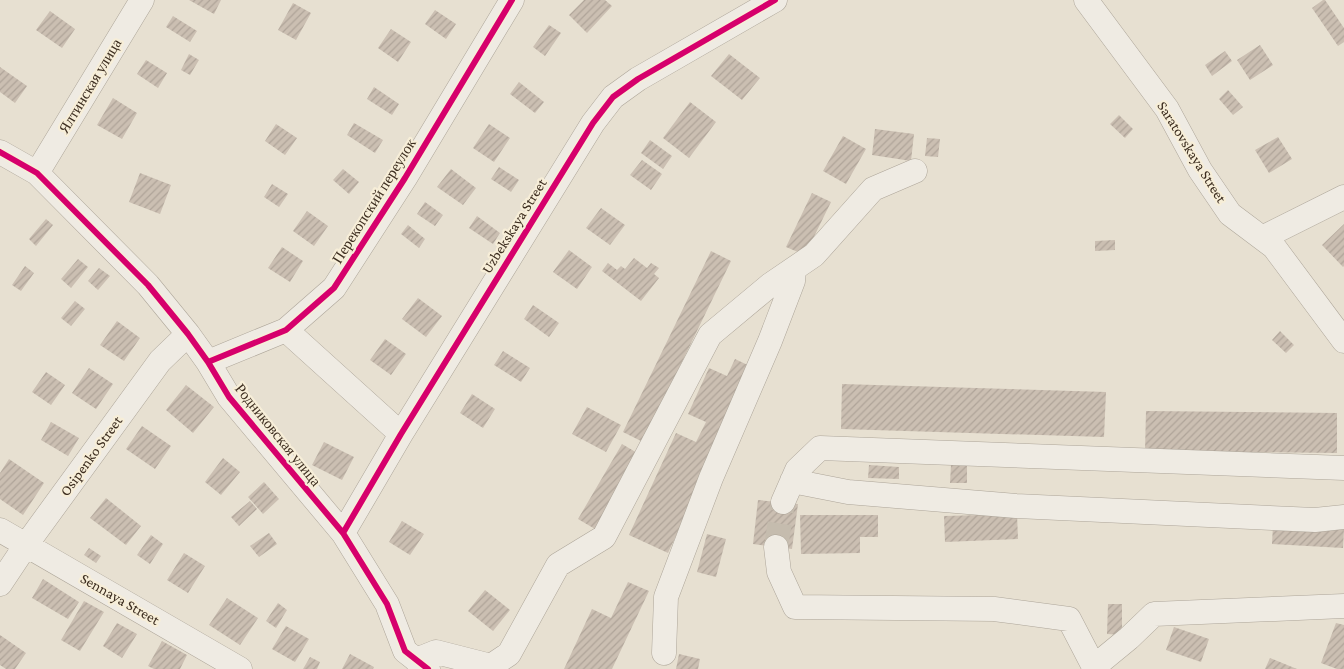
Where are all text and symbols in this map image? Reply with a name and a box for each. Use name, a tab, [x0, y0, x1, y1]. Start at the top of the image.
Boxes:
street label: Ялтинская улица	[56, 36, 125, 136]
street label: Saratovskaya Street	[1153, 98, 1230, 207]
street label: Перекопский переулок	[329, 135, 419, 266]
street label: Uzbekskaya Street	[478, 175, 551, 277]
street label: Родниковская улица	[232, 381, 324, 490]
street label: Osipenko Street	[57, 412, 127, 500]
street label: Sennaya Street	[77, 570, 163, 629]

